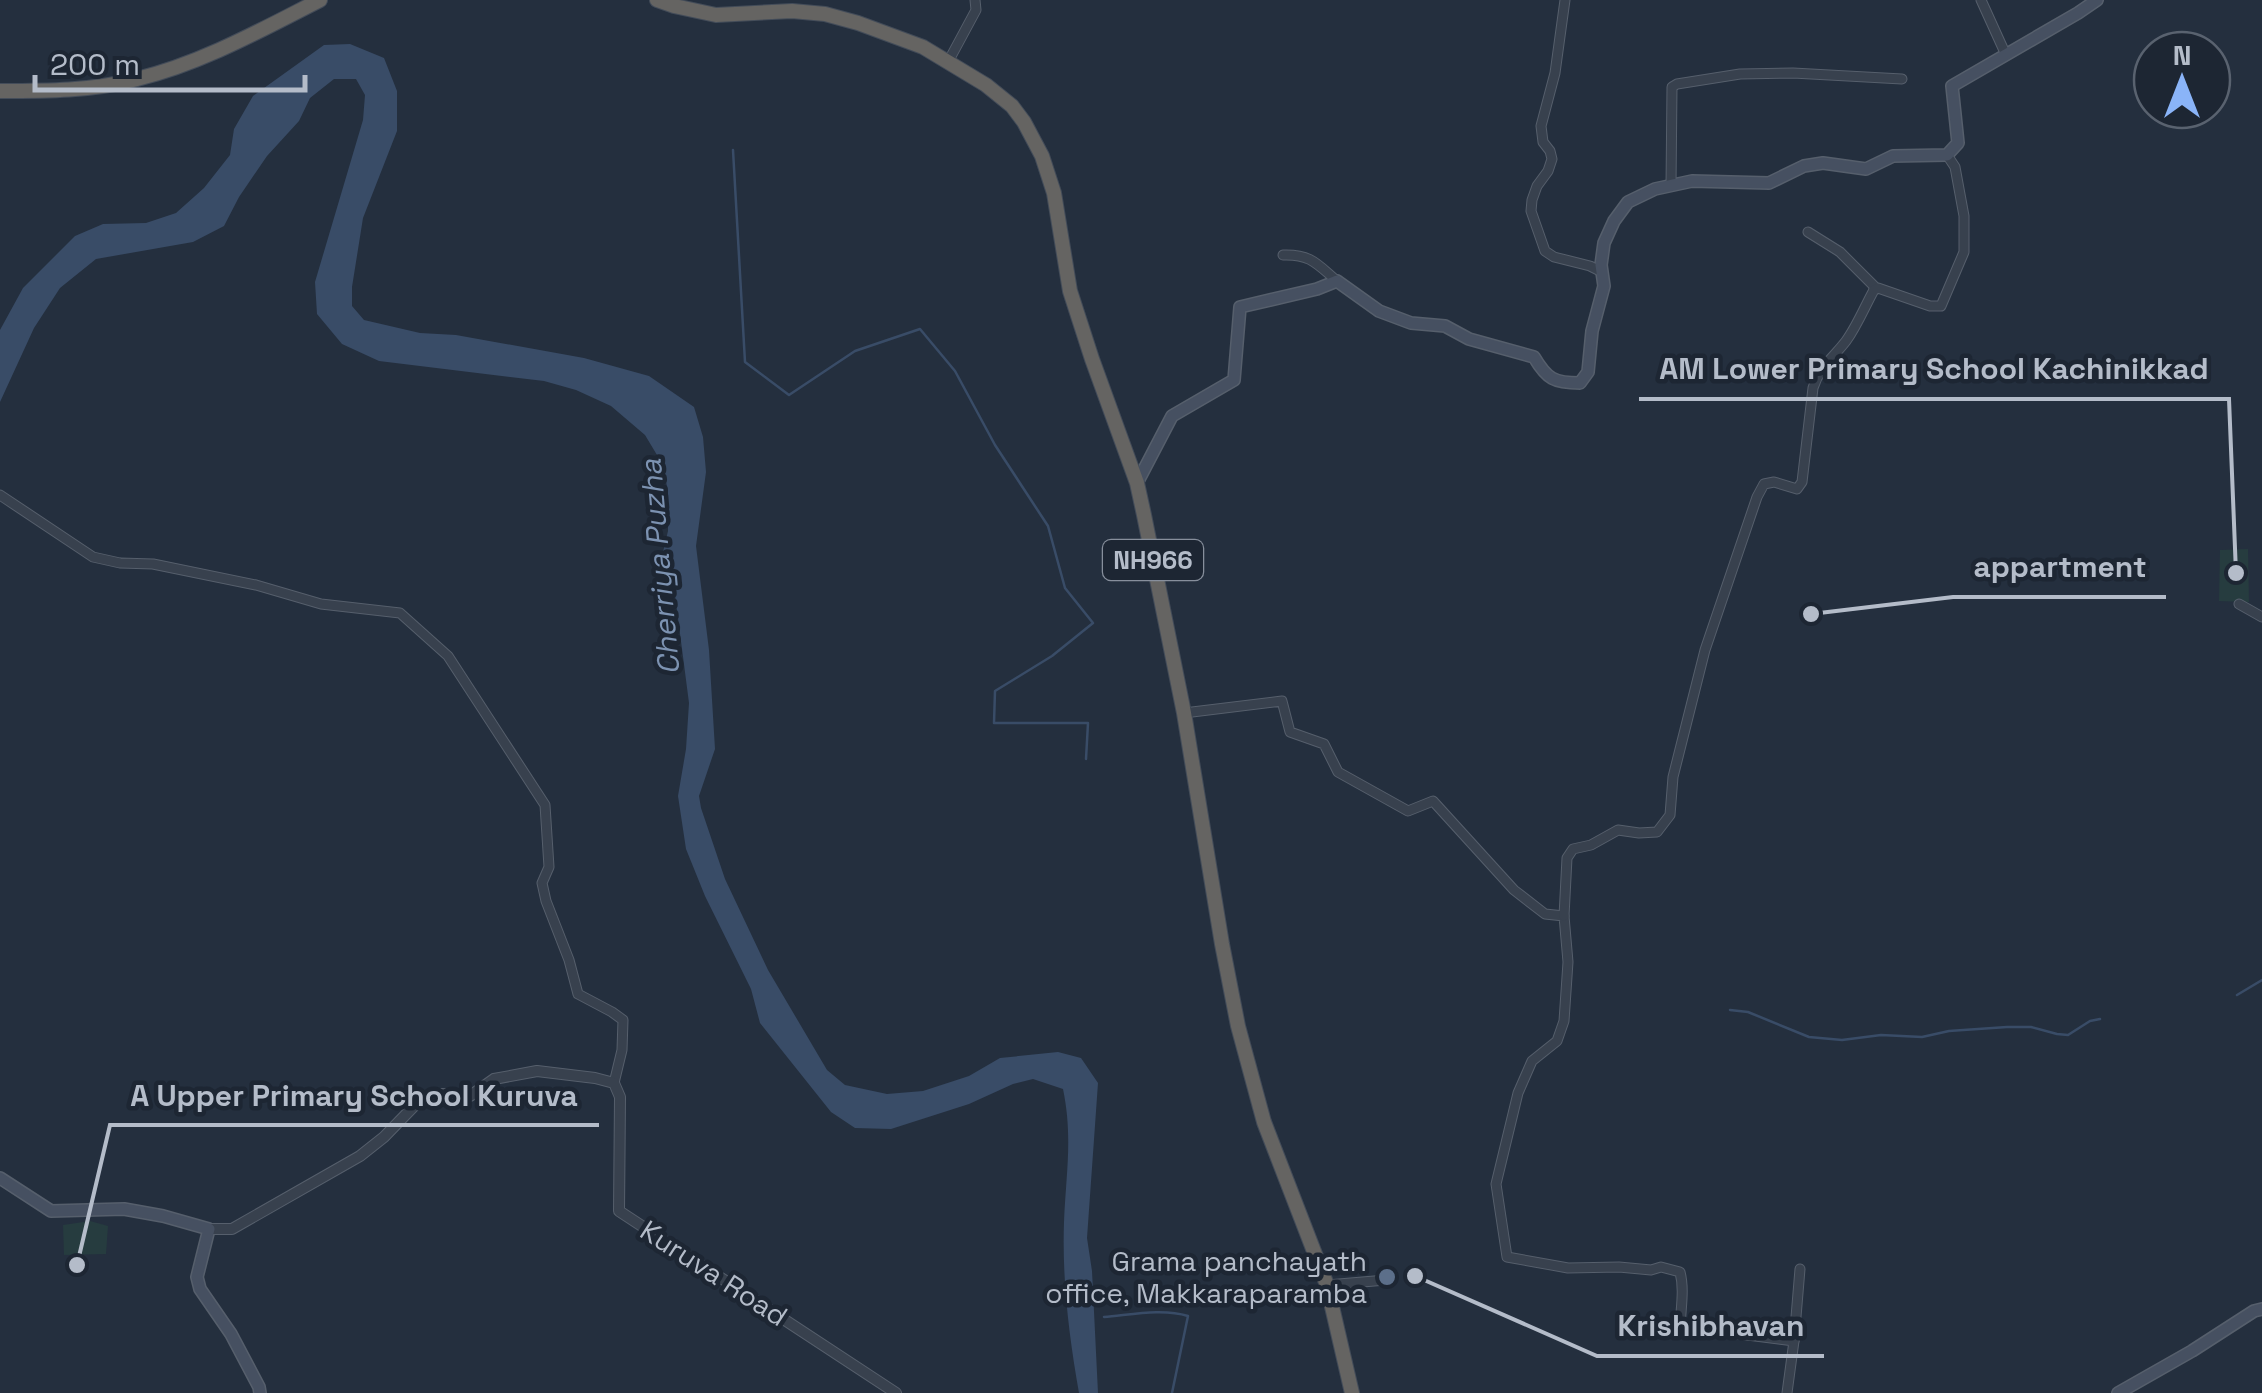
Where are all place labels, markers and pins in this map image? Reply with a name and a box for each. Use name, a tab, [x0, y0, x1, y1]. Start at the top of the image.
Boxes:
callout: AM Lower Primary School Kachinikkad	[1639, 339, 2229, 399]
callout: appartment	[1953, 537, 2166, 597]
callout: A Upper Primary School Kuruva	[110, 1065, 599, 1125]
place label: Grama panchayath office, Makkaraparamba	[1045, 1243, 1367, 1311]
marker: Grama panchayath office, Makkaraparamba	[1376, 1266, 1398, 1288]
callout: Krishibhavan	[1597, 1296, 1824, 1356]

